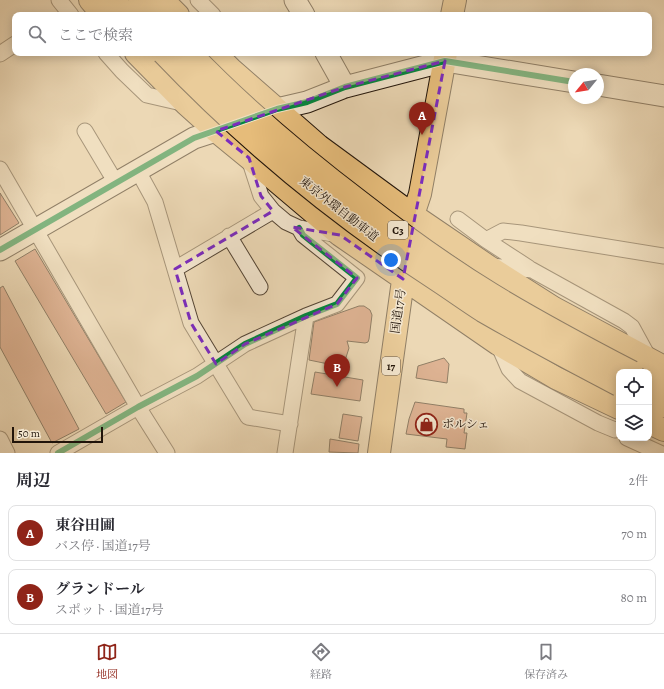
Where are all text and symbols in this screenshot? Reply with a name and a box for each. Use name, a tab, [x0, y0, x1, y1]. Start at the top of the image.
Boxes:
search box	[12, 12, 652, 56]
icon: search	[26, 23, 48, 45]
text: ここで検索	[58, 25, 133, 45]
north arrow	[568, 68, 604, 104]
pin: A	[409, 102, 435, 135]
street label: 東京外環自動車道	[296, 173, 382, 245]
road number: C3	[388, 221, 408, 239]
your location	[381, 250, 401, 270]
street label: 国道17号	[387, 288, 409, 334]
pin: B	[324, 354, 350, 387]
road number: 17	[382, 357, 400, 375]
map controls	[616, 369, 652, 441]
button: locate	[616, 369, 652, 405]
button: layers	[616, 405, 652, 441]
shop icon: ポルシェ	[413, 411, 439, 437]
place label: ポルシェ	[442, 416, 489, 432]
scale bar	[12, 425, 103, 444]
text: 50 m	[18, 426, 40, 441]
text: 周辺	[16, 469, 50, 492]
text: 2件	[629, 472, 648, 489]
text: 東谷田圃	[55, 515, 115, 535]
text: A	[26, 525, 34, 542]
text: 70 m	[621, 525, 647, 542]
text: バス停 · 国道17号	[55, 537, 151, 554]
text: グランドール	[55, 579, 145, 599]
text: B	[26, 589, 34, 606]
text: 80 m	[620, 589, 647, 606]
text: スポット · 国道17号	[55, 601, 164, 618]
tab: 地図	[96, 641, 118, 682]
tab: 経路	[310, 641, 332, 682]
tab: 保存済み	[524, 641, 568, 682]

